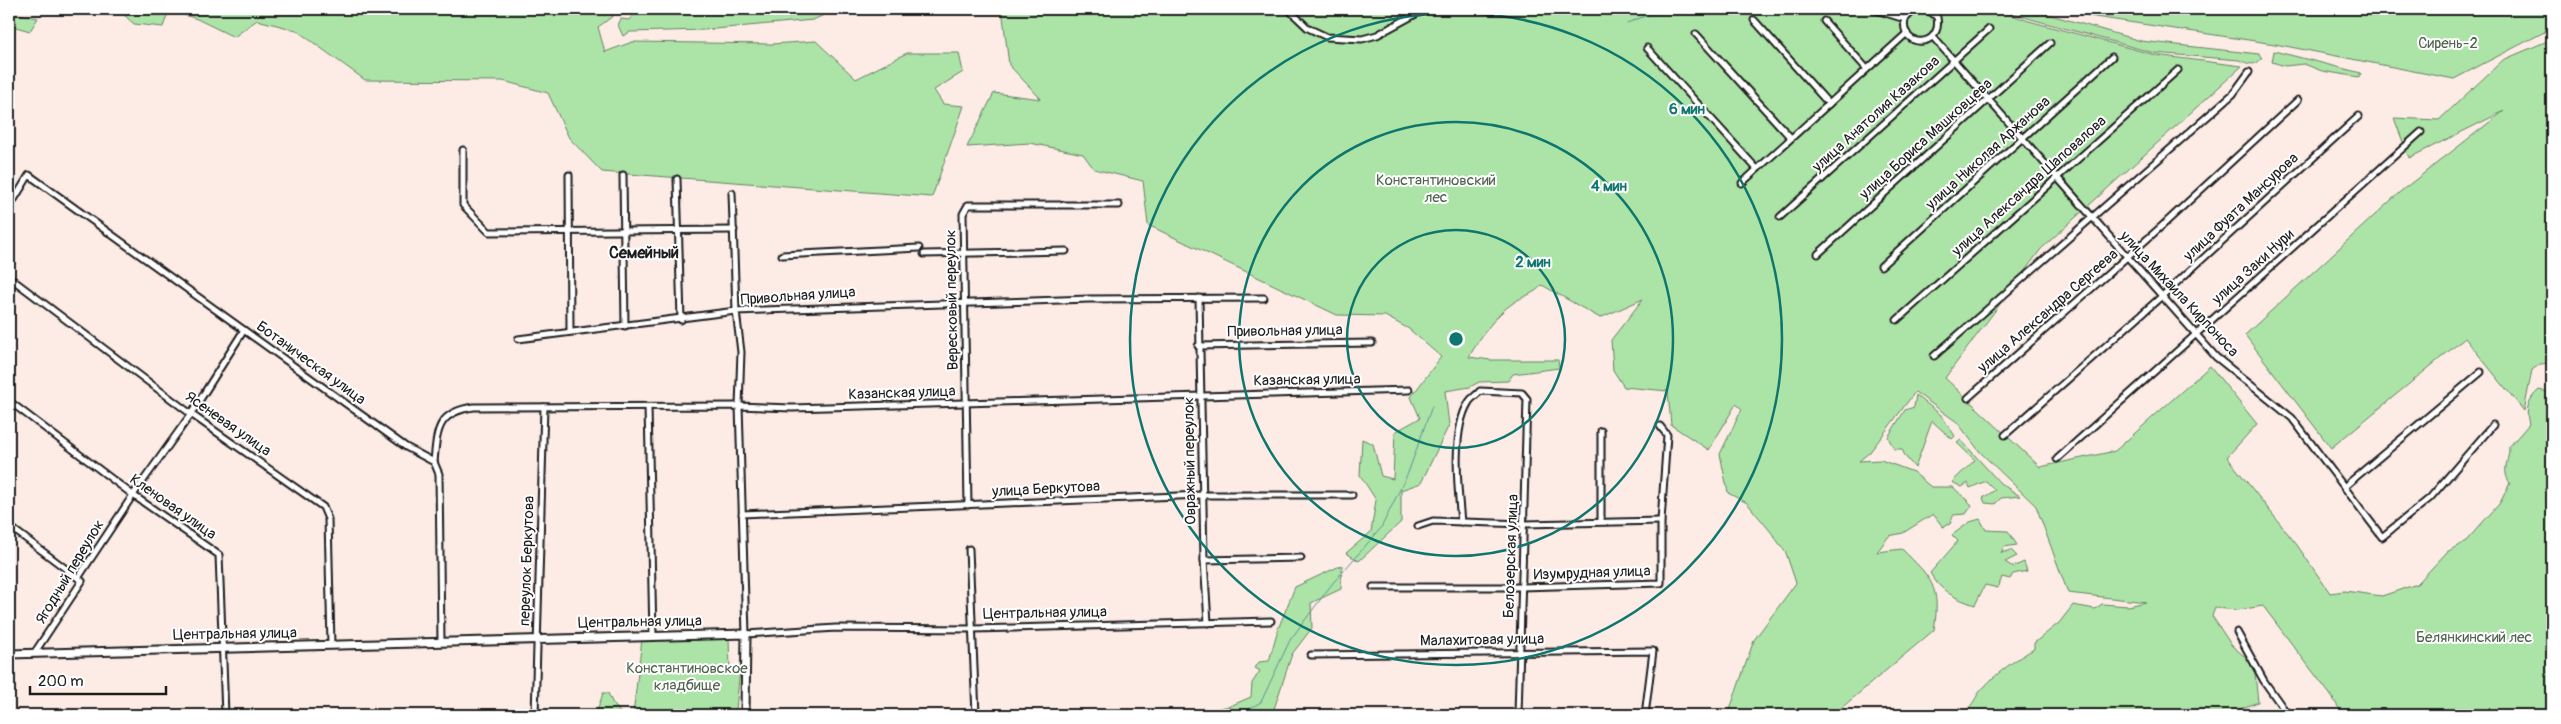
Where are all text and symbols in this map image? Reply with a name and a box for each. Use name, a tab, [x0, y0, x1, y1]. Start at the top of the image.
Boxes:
park label: Сирень-2	[2418, 34, 2478, 53]
street label: улица Анатолия Казакова	[1808, 52, 1944, 177]
street label: улица Бориса Машковцева	[1855, 74, 1996, 204]
street label: улица Николая Аржанова	[1921, 92, 2054, 215]
text: 6 мин	[1669, 100, 1706, 119]
street label: улица Александра Шаповалова	[1947, 112, 2110, 261]
street label: улица Фуата Мансурова	[2179, 149, 2303, 266]
park label: Константиновский лес	[1376, 171, 1496, 207]
text: 4 мин	[1591, 177, 1628, 196]
street label: улица Заки Нури	[2207, 225, 2298, 309]
street label: улица Михаила Кирпоноса	[2115, 226, 2242, 361]
street label: Вересковый переулок	[941, 229, 963, 371]
district label: Семейный	[609, 243, 679, 263]
street label: улица Александра Сергеева	[1973, 245, 2122, 378]
text: 2 мин	[1515, 253, 1551, 272]
street label: Привольная улица	[740, 283, 856, 309]
street label: Ботаническая улица	[253, 317, 369, 409]
street label: Привольная улица	[1227, 320, 1343, 342]
centre of rings	[1447, 330, 1465, 348]
street label: Казанская улица	[1253, 370, 1361, 390]
street label: Казанская улица	[848, 382, 956, 404]
street label: Ясеневая улица	[181, 387, 275, 461]
street label: Овражный переулок	[1179, 397, 1201, 525]
street label: Кленовая улица	[126, 470, 220, 544]
street label: улица Беркутова	[991, 477, 1101, 501]
street label: Белозерская улица	[1499, 494, 1523, 618]
street label: переулок Беркутова	[515, 495, 539, 626]
street label: Ягодный переулок	[31, 516, 109, 627]
street label: Изумрудная улица	[1533, 561, 1651, 585]
street label: Центральная улица	[983, 602, 1107, 624]
street label: Центральная улица	[578, 611, 702, 633]
street label: Центральная улица	[173, 623, 297, 645]
park label: Белянкинский лес	[2416, 628, 2532, 647]
street label: Малахитовая улица	[1420, 629, 1544, 651]
park label: Константиновское кладбище	[626, 659, 748, 695]
scale bar	[30, 664, 166, 696]
text: 200 m	[38, 672, 83, 691]

